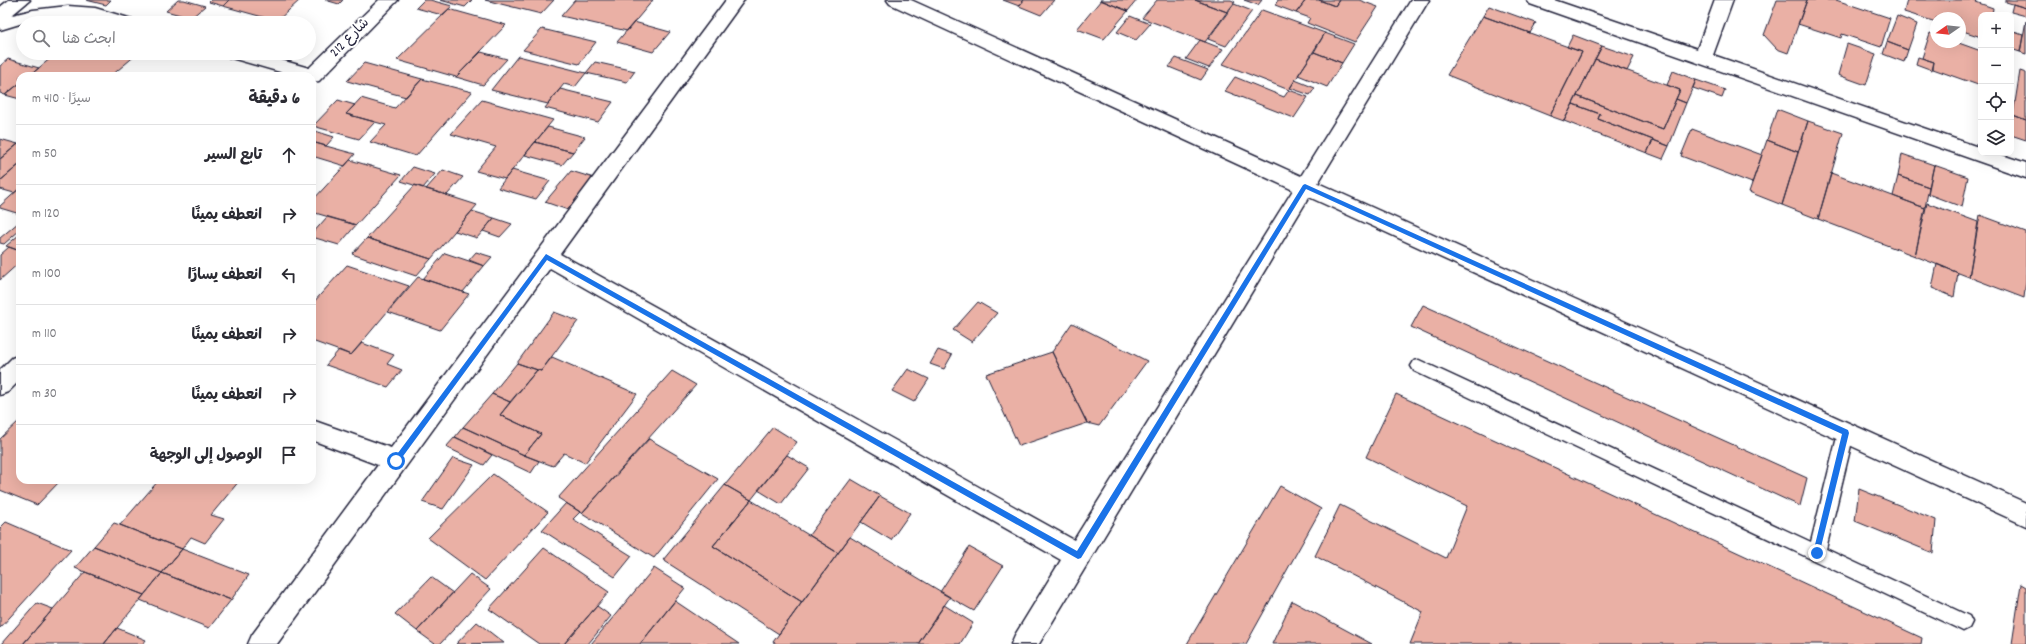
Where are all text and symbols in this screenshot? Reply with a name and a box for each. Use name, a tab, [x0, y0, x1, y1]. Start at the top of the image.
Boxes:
north arrow	[1930, 12, 1966, 48]
map controls	[1978, 12, 2014, 156]
button: +	[1978, 12, 2014, 48]
street label: 212 شارع	[326, 14, 374, 62]
search box	[16, 16, 316, 60]
icon: search	[30, 27, 52, 49]
text: ابحث هنا	[62, 29, 116, 51]
button: −	[1978, 48, 2014, 84]
button: locate	[1978, 84, 2014, 120]
text: 6 دقيقة	[249, 88, 300, 112]
text: سيرًا · 410 m	[32, 90, 91, 109]
button: layers	[1978, 120, 2014, 156]
icon: ahead	[278, 144, 300, 166]
text: 50 m	[32, 145, 57, 164]
text: تابع السير	[205, 145, 262, 167]
icon: right	[278, 204, 300, 226]
text: 120 m	[32, 205, 60, 224]
text: انعطف يمينًا	[192, 205, 262, 227]
icon: left	[278, 264, 300, 286]
text: 100 m	[32, 265, 61, 284]
text: انعطف يسارًا	[188, 265, 262, 287]
icon: right	[278, 324, 300, 346]
text: 110 m	[32, 325, 57, 344]
text: انعطف يمينًا	[192, 325, 262, 347]
icon: right	[278, 384, 300, 406]
text: 30 m	[32, 385, 57, 404]
text: انعطف يمينًا	[192, 385, 262, 407]
icon: arrive	[278, 444, 300, 466]
text: الوصول إلى الوجهة	[150, 445, 262, 467]
route start	[387, 452, 405, 470]
route end	[1808, 544, 1826, 562]

